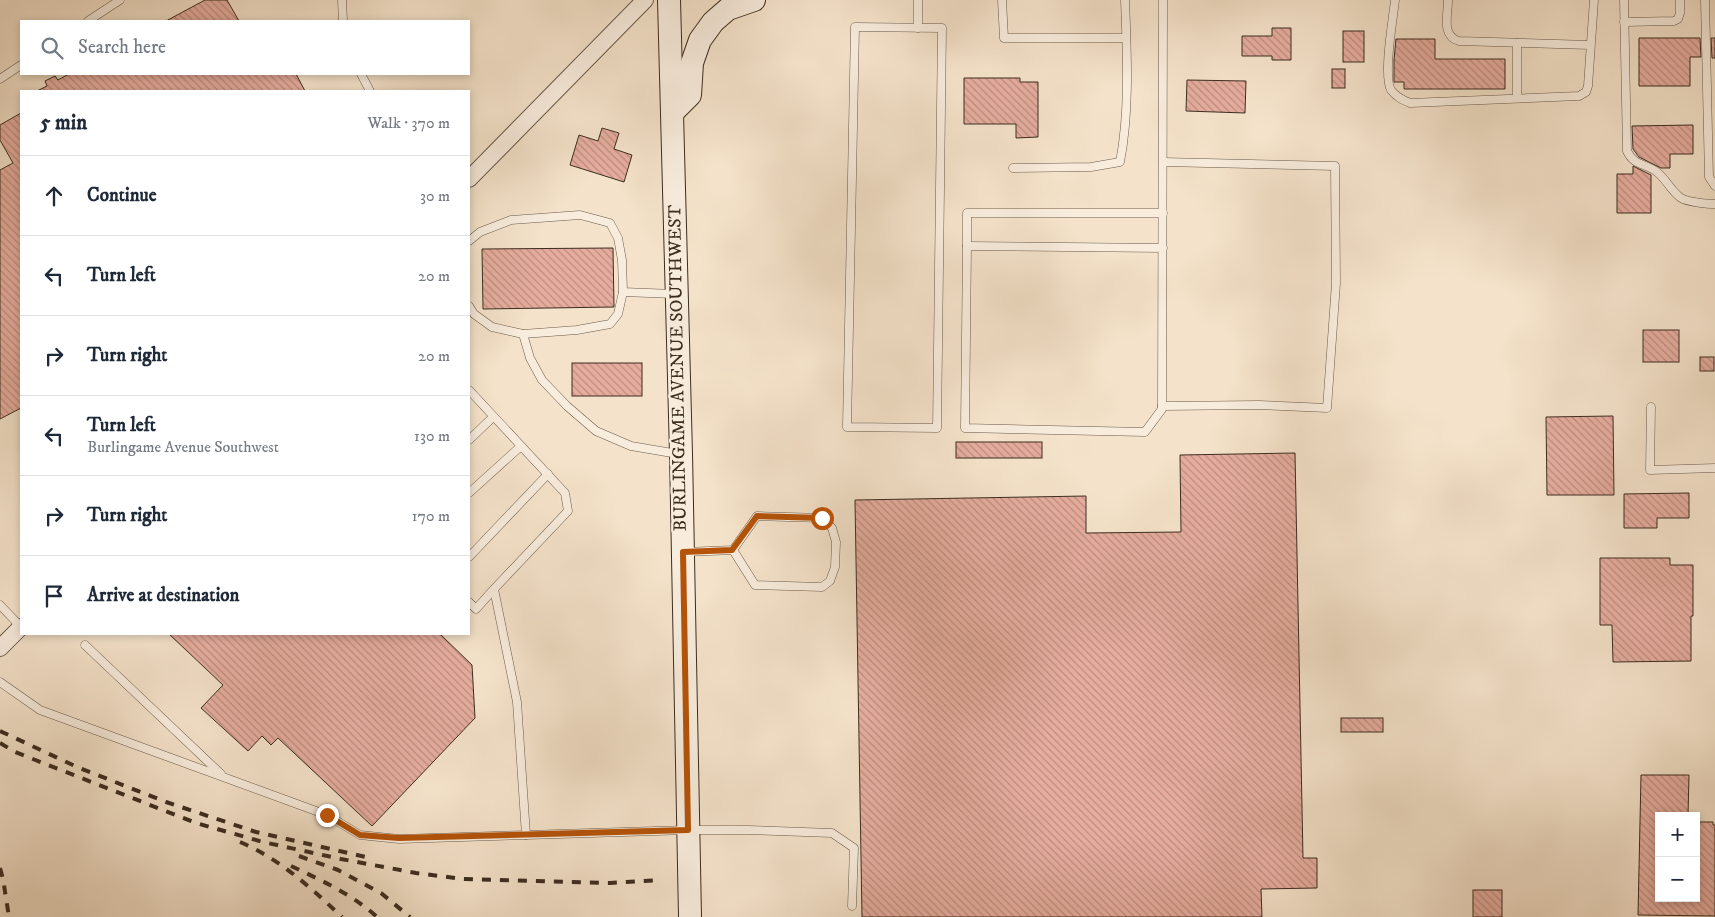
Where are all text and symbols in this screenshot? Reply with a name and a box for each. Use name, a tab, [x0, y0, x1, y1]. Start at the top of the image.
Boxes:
search box	[20, 20, 470, 75]
icon: search	[38, 34, 66, 62]
text: Search here	[78, 36, 166, 59]
text: 5 min	[40, 110, 87, 136]
text: Walk · 370 m	[368, 113, 450, 133]
icon: ahead	[40, 182, 68, 210]
text: Continue	[87, 184, 157, 207]
text: 30 m	[420, 186, 450, 206]
street label: BURLINGAME AVENUE SOUTHWEST	[664, 204, 692, 532]
icon: left	[40, 262, 68, 290]
text: Turn left	[87, 264, 156, 287]
text: 20 m	[418, 266, 450, 286]
icon: right	[40, 342, 68, 370]
text: Turn right	[87, 344, 167, 367]
text: 20 m	[418, 346, 450, 366]
text: Turn left	[87, 414, 156, 437]
icon: left	[40, 422, 68, 450]
text: 130 m	[414, 426, 450, 446]
text: Burlingame Avenue Southwest	[87, 437, 279, 457]
icon: right	[40, 502, 68, 530]
text: Turn right	[87, 504, 167, 527]
text: 170 m	[412, 506, 450, 526]
route start	[811, 507, 834, 530]
icon: arrive	[40, 582, 68, 610]
text: Arrive at destination	[87, 584, 239, 607]
route end	[316, 804, 339, 827]
map controls	[1655, 812, 1700, 902]
button: +	[1655, 812, 1700, 857]
button: −	[1655, 857, 1700, 902]

